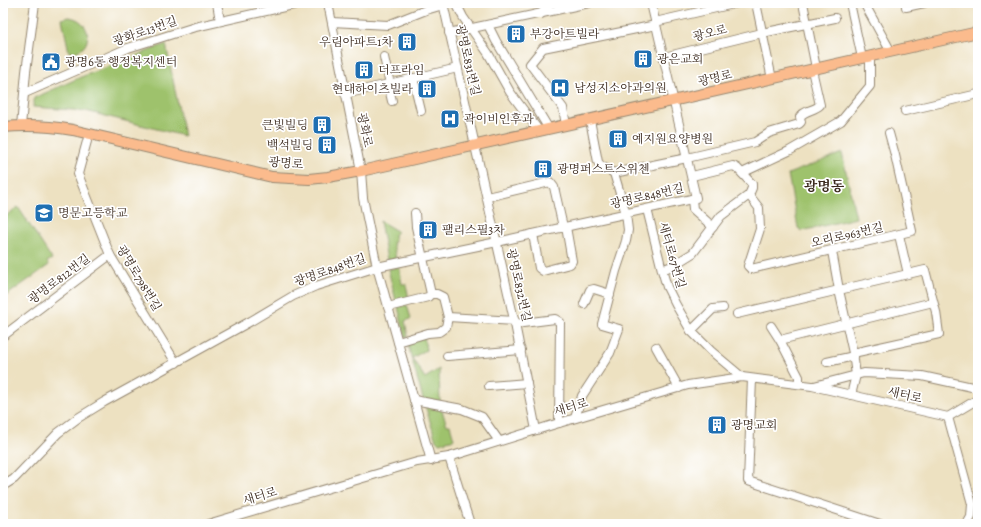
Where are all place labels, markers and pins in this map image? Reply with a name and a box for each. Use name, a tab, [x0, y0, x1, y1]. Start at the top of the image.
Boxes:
building icon: 부강아트빌라	[505, 23, 527, 45]
place label: 부강아트빌라	[530, 26, 600, 42]
building icon: 우림아파트1차	[396, 31, 418, 53]
place label: 우림아파트1차	[319, 34, 393, 50]
building icon: 광은교회	[632, 48, 654, 70]
public building icon: 광명6동 행정복지센터	[40, 51, 62, 73]
place label: 광은교회	[657, 51, 703, 67]
place label: 광명6동 행정복지센터	[65, 54, 177, 70]
building icon: 더프라임	[353, 59, 375, 81]
place label: 더프라임	[378, 62, 424, 78]
hospital icon: 남성지소아과의원	[549, 77, 571, 99]
building icon: 현대하이츠빌라	[416, 78, 438, 100]
place label: 남성지소아과의원	[574, 80, 667, 96]
place label: 현대하이츠빌라	[332, 81, 413, 97]
hospital icon: 곽이비인후과	[439, 108, 461, 130]
place label: 곽이비인후과	[464, 111, 534, 127]
building icon: 큰빛빌딩	[311, 114, 333, 136]
place label: 큰빛빌딩	[262, 117, 308, 133]
building icon: 예지원요양병원	[607, 128, 629, 150]
place label: 예지원요양병원	[632, 131, 713, 147]
building icon: 백석빌딩	[316, 134, 338, 156]
place label: 백석빌딩	[267, 137, 313, 153]
building icon: 광명퍼스트스위첸	[532, 158, 554, 180]
place label: 광명퍼스트스위첸	[557, 161, 650, 177]
school or university icon: 명문고등학교	[33, 202, 55, 224]
place label: 명문고등학교	[58, 205, 128, 221]
building icon: 팰리스필3차	[417, 219, 439, 241]
place label: 팰리스필3차	[442, 222, 505, 238]
building icon: 광명교회	[706, 414, 728, 436]
place label: 광명교회	[731, 417, 777, 433]

